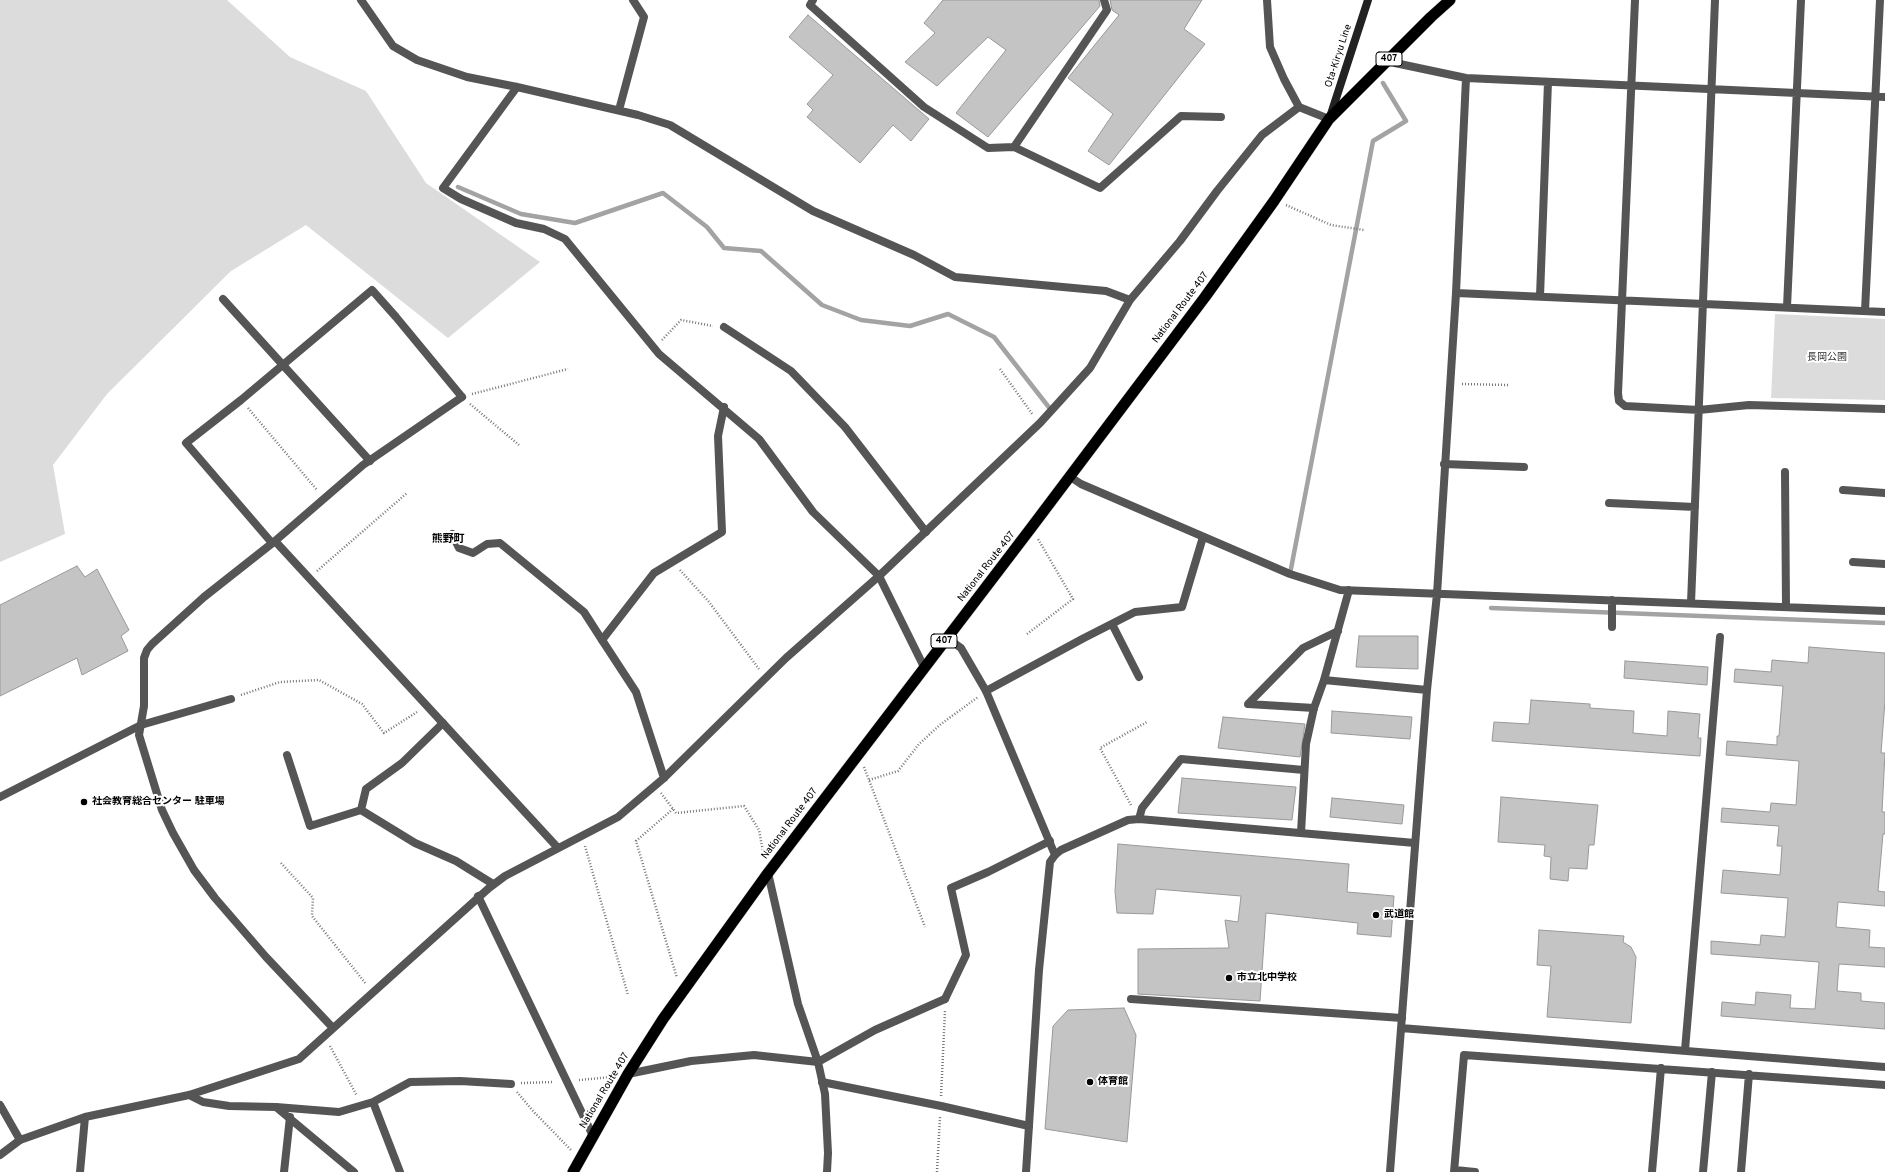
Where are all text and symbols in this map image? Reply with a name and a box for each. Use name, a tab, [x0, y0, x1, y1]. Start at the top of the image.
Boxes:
street label: Ota-Kiryu Line	[1323, 23, 1355, 89]
road number: 407	[1376, 52, 1402, 66]
street label: National Route 407	[1150, 270, 1212, 346]
park label: 長岡公園	[1807, 352, 1847, 364]
street label: National Route 407	[956, 529, 1018, 605]
district label: 熊野町	[432, 533, 464, 547]
road number: 407	[931, 634, 957, 648]
street label: National Route 407	[759, 786, 821, 862]
place label: 社会教育総合センター 駐車場	[92, 796, 224, 808]
marker: 社会教育総合センター 駐車場	[79, 797, 89, 807]
place label: 武道館	[1384, 909, 1414, 921]
marker: 武道館	[1371, 910, 1381, 920]
place label: 市立北中学校	[1237, 972, 1297, 984]
marker: 市立北中学校	[1224, 973, 1234, 983]
street label: National Route 407	[578, 1051, 632, 1131]
place label: 体育館	[1098, 1076, 1128, 1088]
marker: 体育館	[1085, 1077, 1095, 1087]

